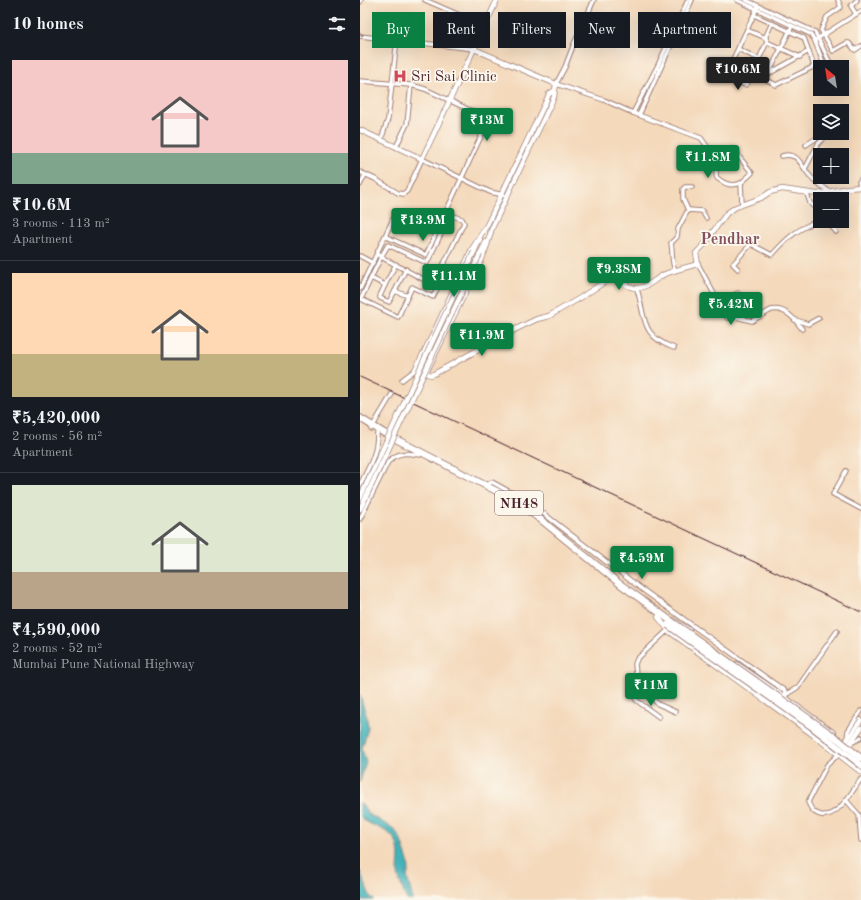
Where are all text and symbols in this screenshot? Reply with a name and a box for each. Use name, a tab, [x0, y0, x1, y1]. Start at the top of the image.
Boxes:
chip: Buy	[372, 12, 425, 48]
chip: Rent	[433, 12, 490, 48]
chip: Filters	[498, 12, 566, 48]
chip: New	[574, 12, 630, 48]
chip: Apartment	[638, 12, 731, 48]
icon: filters	[326, 13, 348, 35]
text: 10 homes	[12, 16, 84, 33]
pin: ₹10.6M	[705, 57, 771, 91]
north arrow	[813, 60, 849, 96]
map controls	[813, 60, 849, 228]
text: ₹10.6M	[715, 63, 761, 76]
hospital icon: Sri Sai Clinic	[392, 68, 408, 84]
place label: Sri Sai Clinic	[411, 70, 497, 85]
icon: home	[144, 86, 216, 158]
button: layers	[813, 104, 849, 140]
pin: ₹13M	[463, 108, 511, 142]
text: ₹13M	[470, 114, 504, 127]
pin: ₹11.8M	[675, 145, 741, 179]
button: +	[813, 148, 849, 184]
text: ₹11.8M	[685, 151, 731, 164]
button: −	[813, 192, 849, 228]
text: ₹10.6M	[12, 197, 71, 214]
pin: ₹13.9M	[390, 208, 456, 242]
text: ₹13.9M	[400, 214, 446, 227]
text: 3 rooms · 113 m²	[12, 217, 110, 230]
district label: Pendhar	[700, 232, 760, 248]
text: Apartment	[12, 233, 73, 246]
pin: ₹9.38M	[586, 257, 652, 291]
text: ₹9.38M	[596, 263, 642, 276]
pin: ₹11.1M	[421, 264, 487, 298]
text: ₹11.1M	[431, 270, 477, 283]
pin: ₹5.42M	[698, 292, 764, 326]
text: ₹5.42M	[708, 298, 754, 311]
icon: home	[144, 299, 216, 371]
pin: ₹11.9M	[449, 323, 515, 357]
text: ₹11.9M	[459, 329, 505, 342]
text: ₹5,420,000	[12, 410, 100, 427]
text: 2 rooms · 56 m²	[12, 430, 102, 443]
text: Apartment	[12, 446, 73, 459]
road number: NH48	[495, 491, 543, 515]
icon: home	[144, 511, 216, 583]
pin: ₹4.59M	[609, 546, 675, 580]
text: ₹4.59M	[619, 552, 665, 565]
text: ₹4,590,000	[12, 622, 100, 639]
text: 2 rooms · 52 m²	[12, 642, 102, 655]
text: Mumbai Pune National Highway	[12, 658, 195, 671]
pin: ₹11M	[627, 673, 675, 707]
text: ₹11M	[634, 679, 668, 692]

